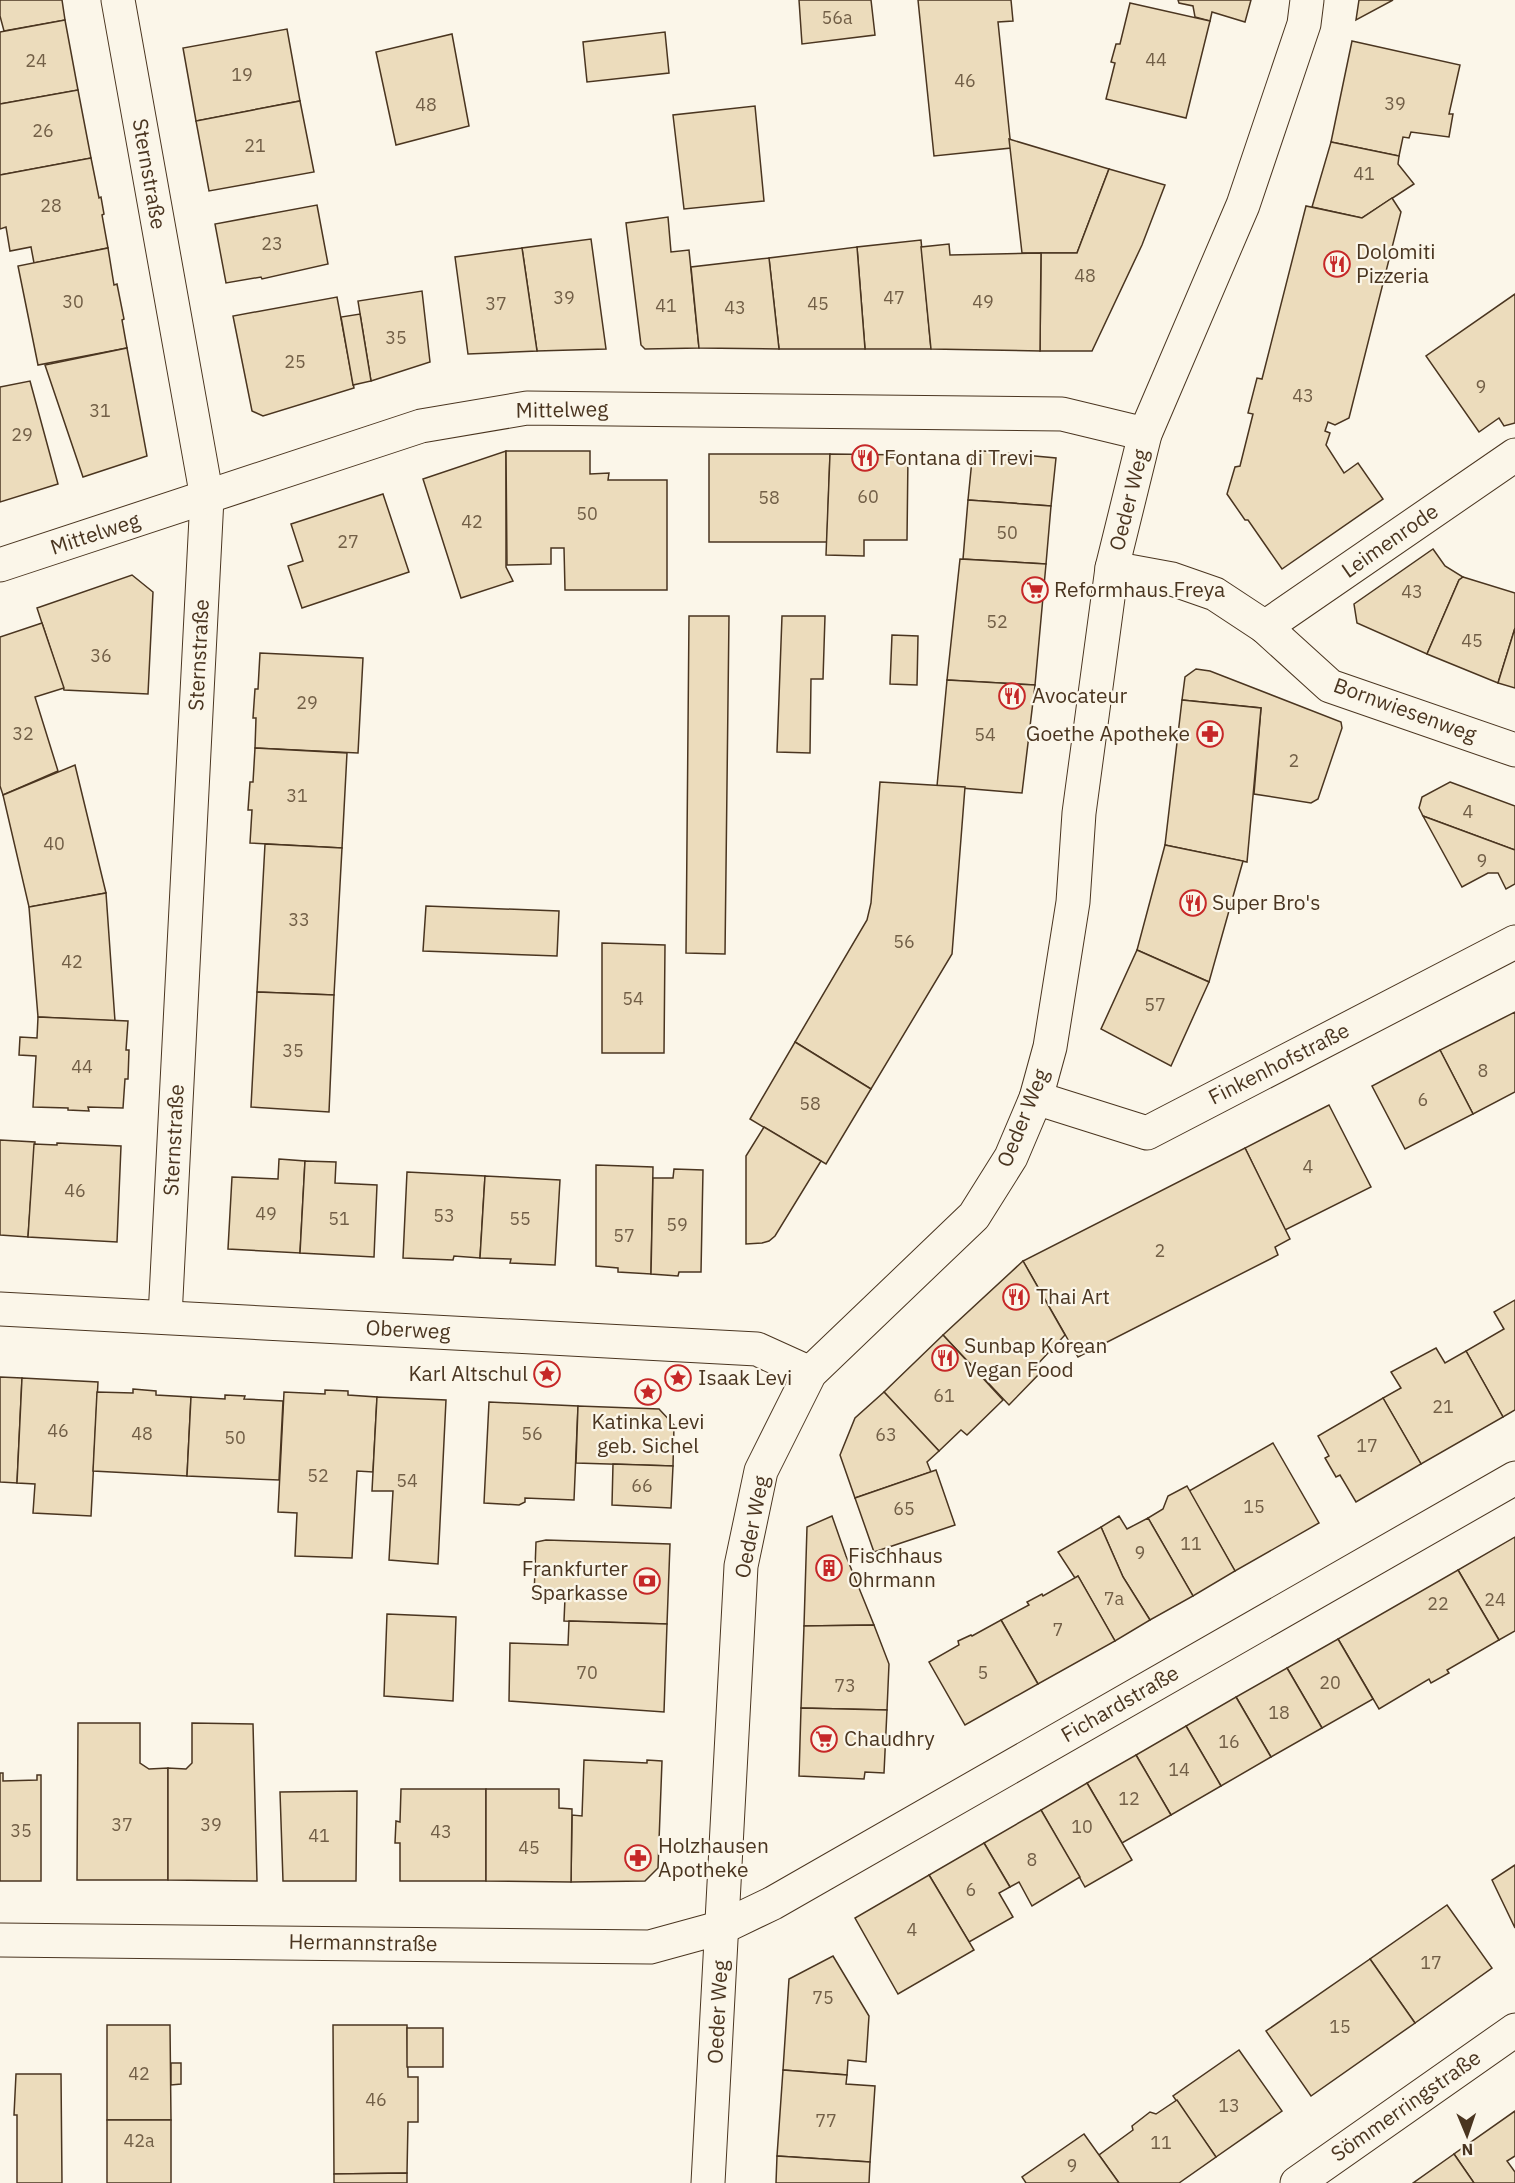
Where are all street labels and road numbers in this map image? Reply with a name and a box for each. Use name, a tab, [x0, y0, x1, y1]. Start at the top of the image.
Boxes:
street label: Sternstraße	[126, 116, 173, 231]
street label: Mittelweg	[515, 394, 608, 424]
street label: Oeder Weg	[1102, 446, 1154, 554]
street label: Leimenrode	[1336, 497, 1443, 584]
street label: Mittelweg	[46, 505, 143, 561]
street label: Sternstraße	[181, 598, 215, 712]
street label: Bornwiesenweg	[1330, 670, 1481, 748]
street label: Finkenhofstraße	[1203, 1016, 1354, 1111]
street label: Oeder Weg	[990, 1064, 1054, 1171]
street label: Sternstraße	[156, 1083, 190, 1197]
street label: Oberweg	[365, 1313, 451, 1345]
street label: Oeder Weg	[727, 1473, 775, 1580]
street label: Fichardstraße	[1055, 1658, 1184, 1748]
street label: Hermannstraße	[288, 1927, 438, 1957]
street label: Oeder Weg	[700, 1959, 734, 2065]
street label: Sömmerringstraße	[1325, 2043, 1486, 2167]

